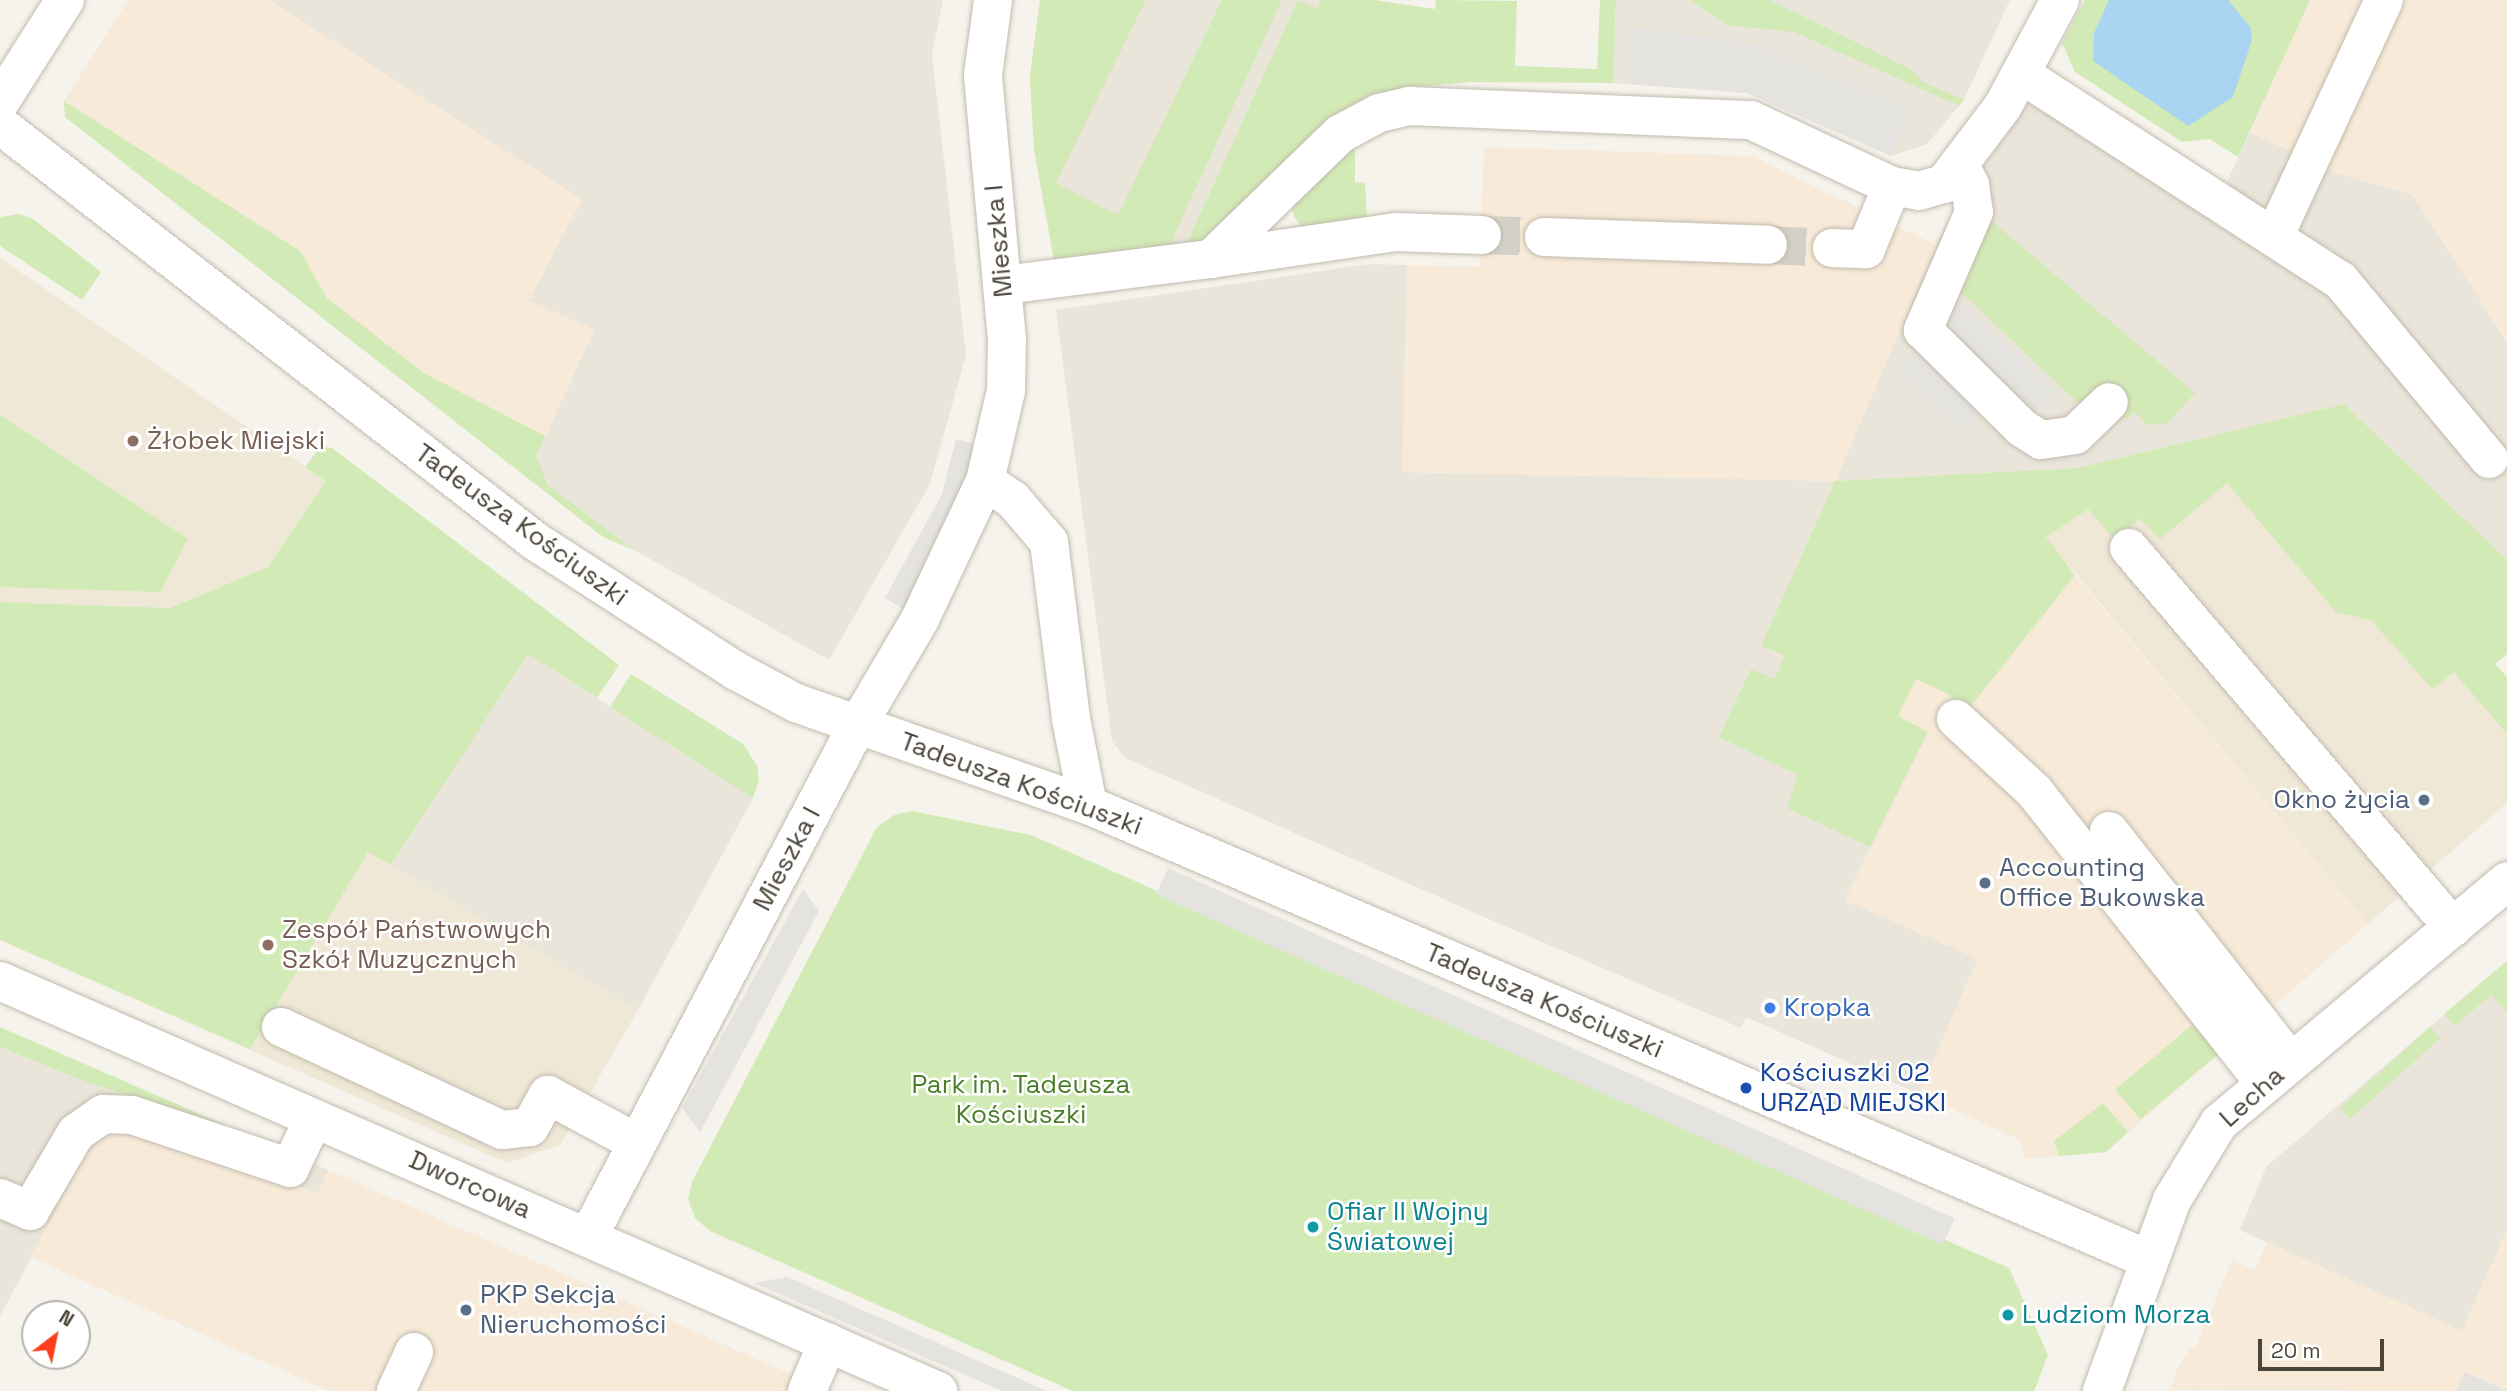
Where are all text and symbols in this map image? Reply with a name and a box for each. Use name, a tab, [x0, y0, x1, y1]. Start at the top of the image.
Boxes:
street label: Mieszka I	[979, 183, 1019, 299]
place label: Żłobek Miejski	[147, 425, 325, 457]
marker: Żłobek Miejski	[125, 433, 141, 449]
street label: Tadeusza Kościuszki	[409, 437, 633, 613]
street label: Tadeusza Kościuszki	[896, 726, 1146, 842]
place label: Okno życia	[2274, 784, 2410, 816]
marker: Okno życia	[2416, 792, 2432, 808]
street label: Mieszka I	[747, 802, 827, 916]
place label: Accounting Office Bukowska	[1999, 852, 2205, 914]
marker: Accounting Office Bukowska	[1977, 875, 1993, 891]
place label: Zespół Państwowych Szkół Muzycznych	[282, 914, 551, 976]
marker: Zespół Państwowych Szkół Muzycznych	[260, 937, 276, 953]
street label: Tadeusza Kościuszki	[1421, 937, 1667, 1065]
place label: Kropka	[1784, 992, 1871, 1024]
marker: Kropka	[1762, 1000, 1778, 1016]
place label: Kościuszki 02 URZĄD MIEJSKI	[1760, 1057, 1946, 1118]
street label: Lecha	[2213, 1060, 2291, 1134]
park label: Park im. Tadeusza Kościuszki	[911, 1069, 1131, 1130]
marker: Kościuszki 02 URZĄD MIEJSKI	[1738, 1080, 1754, 1096]
street label: Dworcowa	[404, 1144, 536, 1226]
place label: Ofiar II Wojny Światowej	[1327, 1196, 1489, 1258]
marker: Ofiar II Wojny Światowej	[1305, 1219, 1321, 1235]
place label: PKP Sekcja Nieruchomości	[480, 1279, 666, 1340]
place label: Ludziom Morza	[2022, 1299, 2211, 1331]
north arrow	[21, 1300, 91, 1370]
marker: PKP Sekcja Nieruchomości	[458, 1302, 474, 1318]
text: N	[54, 1304, 78, 1332]
marker: Ludziom Morza	[2000, 1307, 2016, 1323]
scale bar	[2262, 1324, 2388, 1368]
text: 20 m	[2271, 1337, 2321, 1364]

